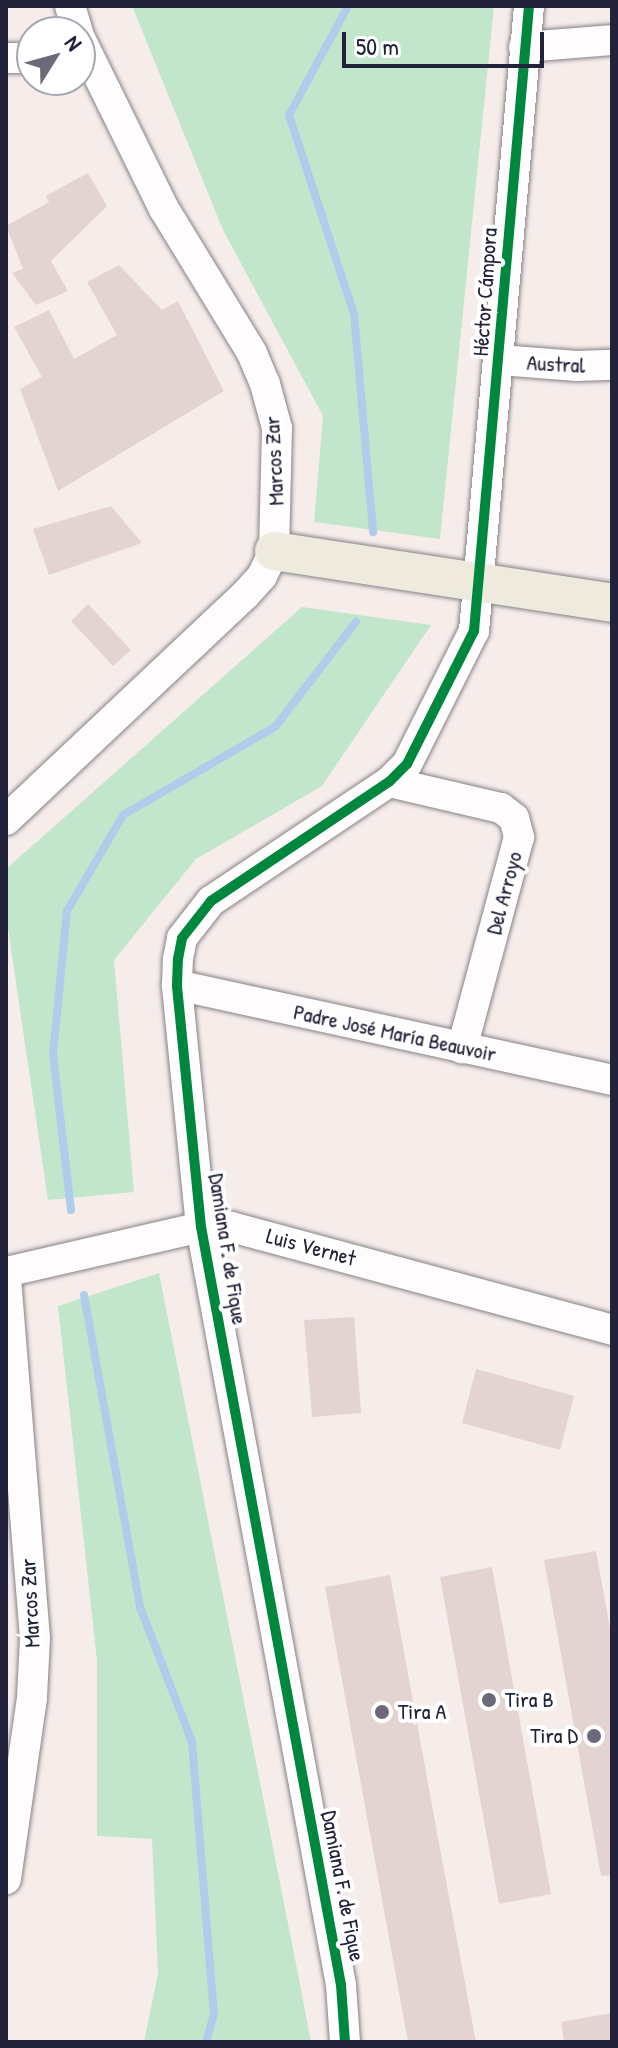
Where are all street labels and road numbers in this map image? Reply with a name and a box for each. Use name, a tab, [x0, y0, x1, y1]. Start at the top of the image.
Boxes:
street label: Héctor Cámpora	[467, 227, 503, 357]
street label: Austral	[526, 349, 586, 379]
street label: Marcos Zar	[258, 416, 290, 506]
street label: Del Arroyo	[480, 849, 528, 937]
street label: Padre José María Beauvoir	[291, 999, 499, 1067]
street label: Damiana F. de Fique	[203, 1172, 253, 1326]
street label: Luis Vernet	[263, 1222, 359, 1272]
street label: Marcos Zar	[14, 1558, 46, 1648]
street label: Damiana F. de Fique	[315, 1809, 371, 1963]

